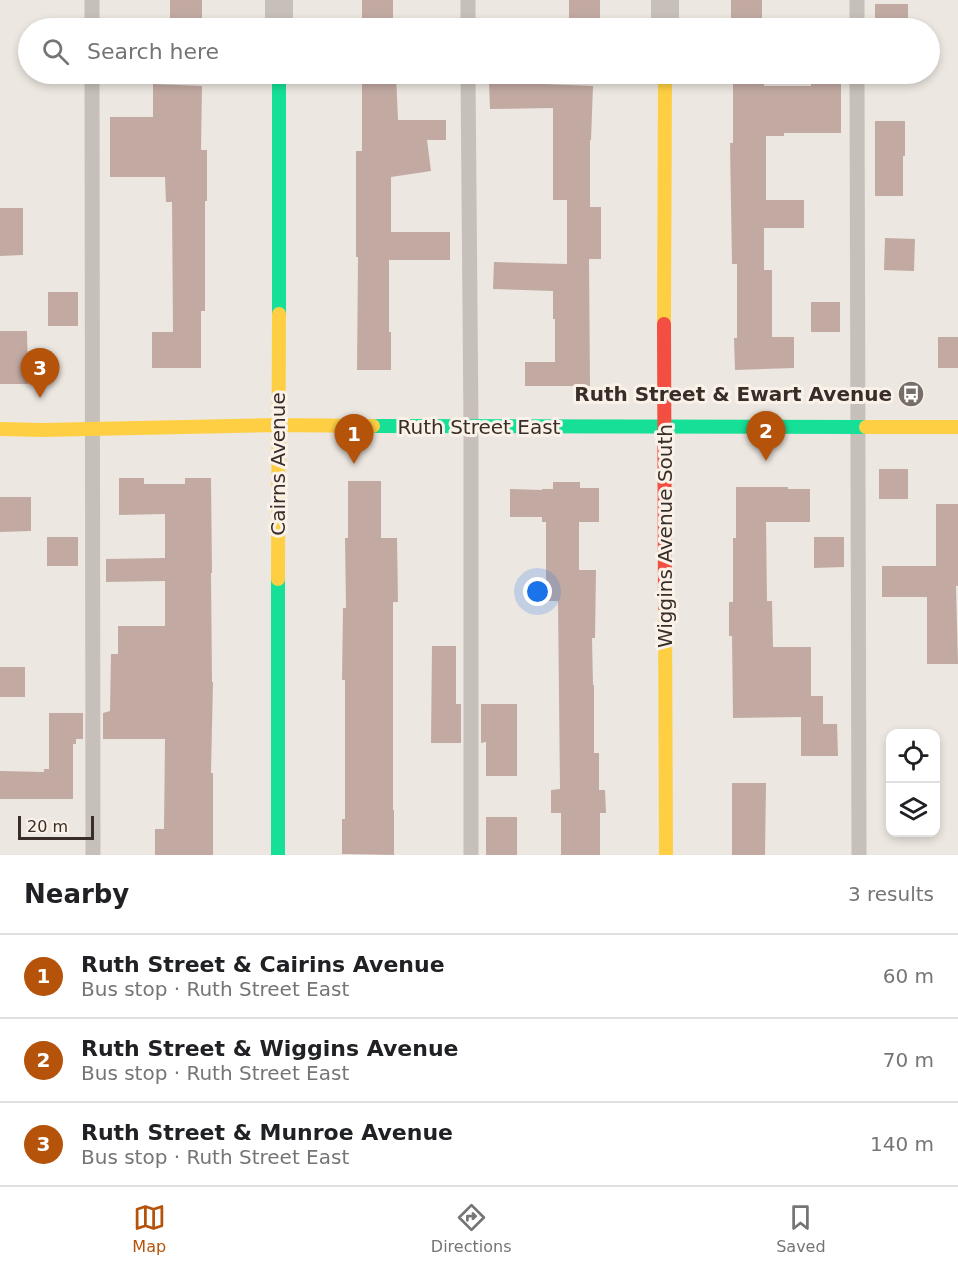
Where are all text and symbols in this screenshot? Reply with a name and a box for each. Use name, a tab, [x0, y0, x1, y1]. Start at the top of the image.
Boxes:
search box	[18, 18, 940, 84]
icon: search	[39, 35, 72, 68]
text: Search here	[87, 39, 219, 64]
pin: 3	[20, 348, 60, 398]
bus stop icon: Ruth Street & Ewart Avenue	[896, 379, 926, 409]
place label: Ruth Street & Ewart Avenue	[574, 382, 892, 406]
street label: Cairns Avenue	[266, 392, 290, 536]
pin: 2	[746, 412, 786, 461]
pin: 1	[334, 414, 374, 464]
street label: Ruth Street East	[398, 415, 561, 439]
street label: Wiggins Avenue South	[653, 424, 677, 648]
your location	[523, 577, 552, 606]
map controls	[886, 729, 940, 837]
button: locate	[886, 729, 940, 783]
button: layers	[886, 783, 940, 837]
scale bar	[18, 813, 94, 840]
text: 20 m	[27, 817, 68, 836]
text: Nearby	[24, 879, 129, 909]
text: 3 results	[848, 882, 934, 906]
text: Ruth Street & Cairins Avenue	[81, 952, 445, 977]
text: 1	[37, 964, 50, 988]
text: 60 m	[883, 964, 934, 988]
text: Bus stop · Ruth Street East	[81, 977, 349, 1001]
text: Ruth Street & Wiggins Avenue	[81, 1036, 459, 1061]
text: 2	[37, 1048, 50, 1072]
text: 70 m	[883, 1048, 934, 1072]
text: Bus stop · Ruth Street East	[81, 1061, 349, 1085]
text: Ruth Street & Munroe Avenue	[81, 1120, 453, 1145]
text: 3	[37, 1132, 50, 1156]
text: 140 m	[870, 1132, 934, 1156]
text: Bus stop · Ruth Street East	[81, 1145, 349, 1169]
tab: Map	[132, 1201, 166, 1256]
tab: Directions	[431, 1201, 511, 1256]
tab: Saved	[776, 1201, 826, 1256]

